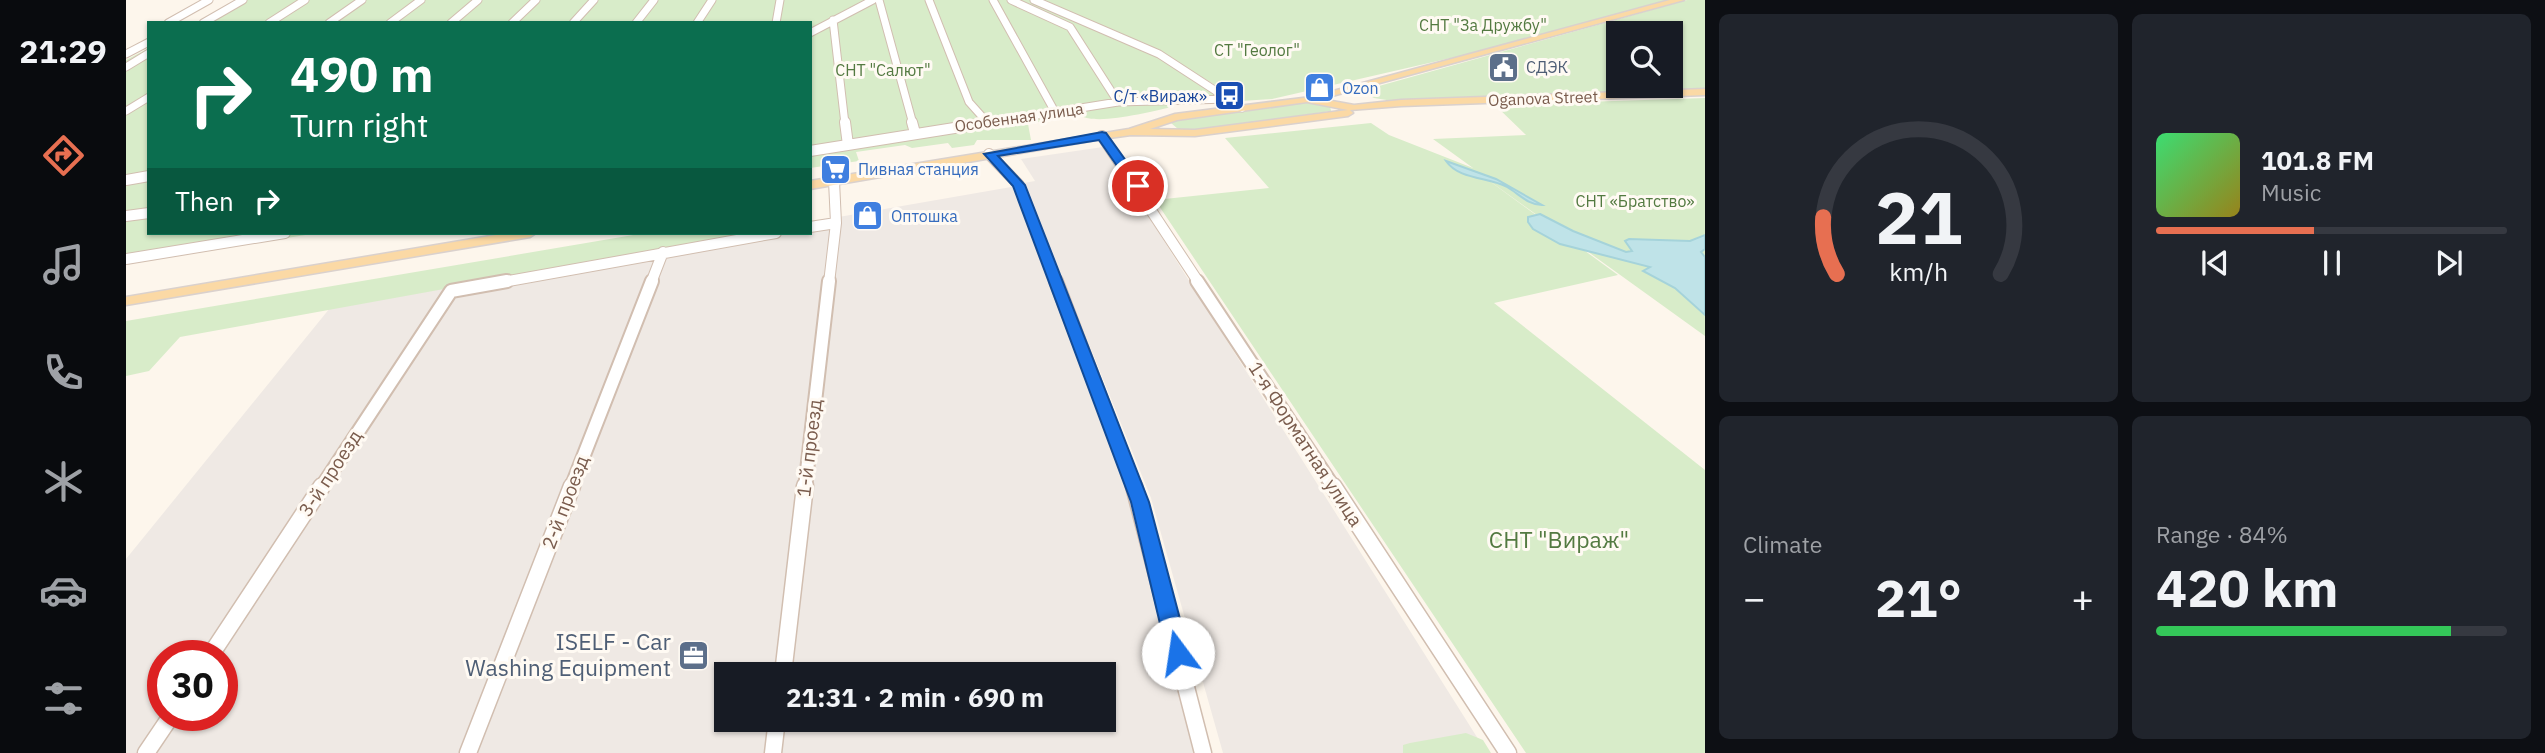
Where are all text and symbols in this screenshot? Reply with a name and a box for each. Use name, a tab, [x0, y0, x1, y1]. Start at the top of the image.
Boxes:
park label: СНТ "За Дружбу"	[1419, 15, 1547, 35]
map controls	[1606, 21, 1683, 98]
button: search	[1606, 21, 1683, 98]
text: 21:29	[19, 30, 107, 72]
park label: СТ "Геолог"	[1214, 40, 1300, 60]
text: 490 m	[290, 42, 434, 105]
icon: right	[175, 49, 266, 140]
public building icon: СДЭК	[1486, 50, 1520, 84]
place label: СДЭК	[1526, 57, 1568, 77]
park label: СНТ "Салют"	[835, 60, 931, 80]
shop icon: Ozon	[1302, 71, 1336, 105]
place label: Ozon	[1342, 78, 1379, 98]
bus stop icon: С/т «Вираж»	[1213, 79, 1247, 113]
place label: С/т «Вираж»	[1113, 86, 1207, 106]
street label: Oganova Street	[1488, 86, 1598, 110]
street label: Особенная улица	[953, 98, 1085, 136]
text: Turn right	[290, 104, 428, 146]
icon: directions	[39, 131, 88, 180]
text: 101.8 FM	[2261, 143, 2374, 177]
supermarket icon: Пивная станция	[818, 152, 852, 186]
pin	[1108, 156, 1168, 216]
place label: Пивная станция	[858, 159, 979, 179]
icon: arrive	[1119, 167, 1157, 205]
text: 21	[1875, 169, 1962, 264]
text: Music	[2261, 177, 2321, 207]
icon: right	[248, 182, 286, 220]
text: Then	[175, 184, 234, 218]
park label: СНТ «Братство»	[1575, 191, 1695, 211]
shop icon: Оптошка	[851, 199, 885, 233]
place label: Оптошка	[891, 206, 958, 226]
icon: music	[39, 240, 88, 289]
icon: previous	[2196, 244, 2234, 282]
icon: pause	[2313, 244, 2351, 282]
icon: next	[2430, 244, 2468, 282]
text: km/h	[1889, 255, 1948, 288]
icon: phone	[39, 348, 88, 397]
street label: 1-я Форматная улица	[1244, 357, 1368, 531]
street label: 1-й проезд	[791, 398, 827, 498]
street label: 3-й проезд	[293, 425, 367, 521]
street label: 2-й проезд	[536, 452, 594, 552]
icon: climate	[39, 457, 88, 506]
text: Range · 84%	[2156, 519, 2288, 549]
park label: СНТ "Вираж"	[1489, 524, 1629, 554]
text: Climate	[1743, 529, 1822, 559]
text: 420 km	[2156, 554, 2338, 621]
text: 21°	[1875, 564, 1962, 631]
icon: car	[39, 566, 88, 615]
text: −	[1743, 573, 1766, 622]
text: +	[2071, 573, 2094, 622]
position arrow	[1141, 616, 1215, 690]
place label: ISELF - Car Washing Equipment	[465, 626, 672, 682]
office icon: ISELF - Car Washing Equipment	[677, 638, 711, 672]
speed limit sign: 30	[147, 640, 238, 731]
icon: filters	[39, 674, 88, 723]
text: 21:31 · 2 min · 690 m	[786, 680, 1044, 714]

